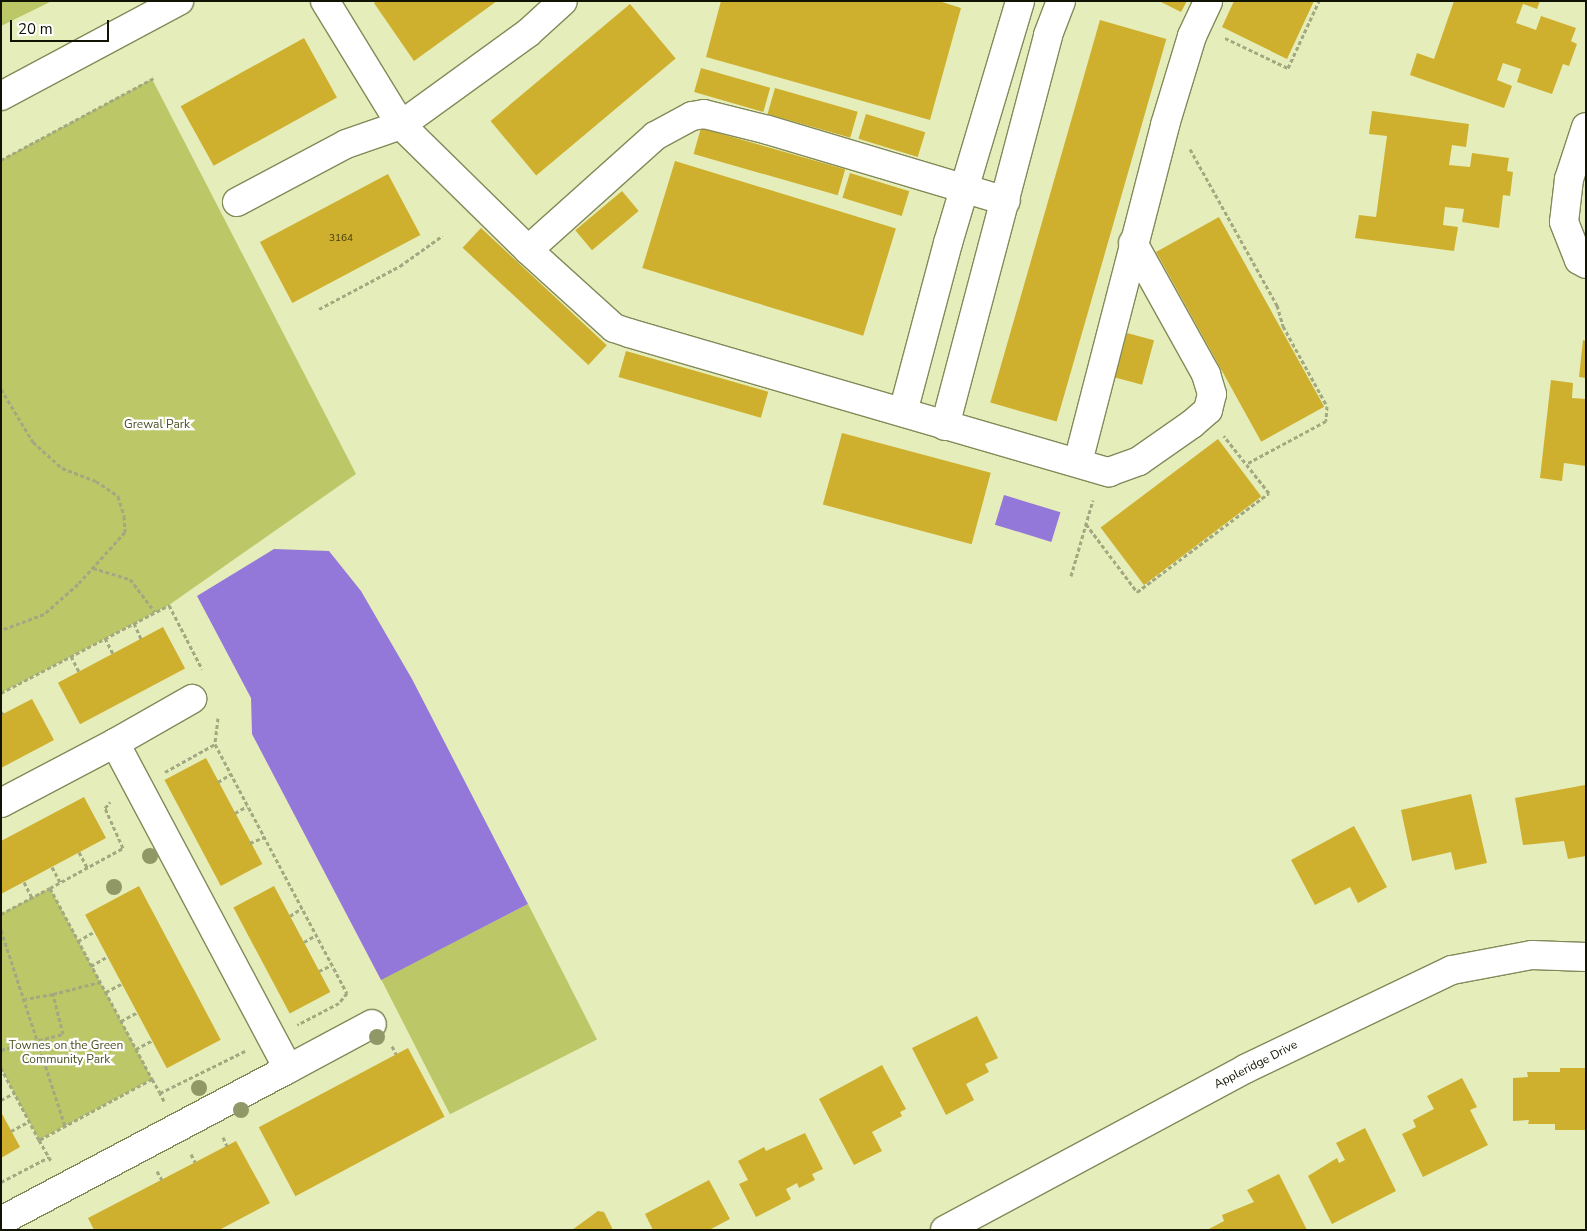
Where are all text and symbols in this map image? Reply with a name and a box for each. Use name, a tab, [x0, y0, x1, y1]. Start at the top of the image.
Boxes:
scale bar	[12, 10, 111, 42]
text: 20 m	[18, 19, 53, 39]
house number: 3164	[329, 233, 353, 245]
park label: Grewal Park	[124, 418, 190, 432]
street label: Appleridge Drive	[1212, 1038, 1300, 1092]
park label: Townes on the Green Community Park	[9, 1039, 123, 1067]

